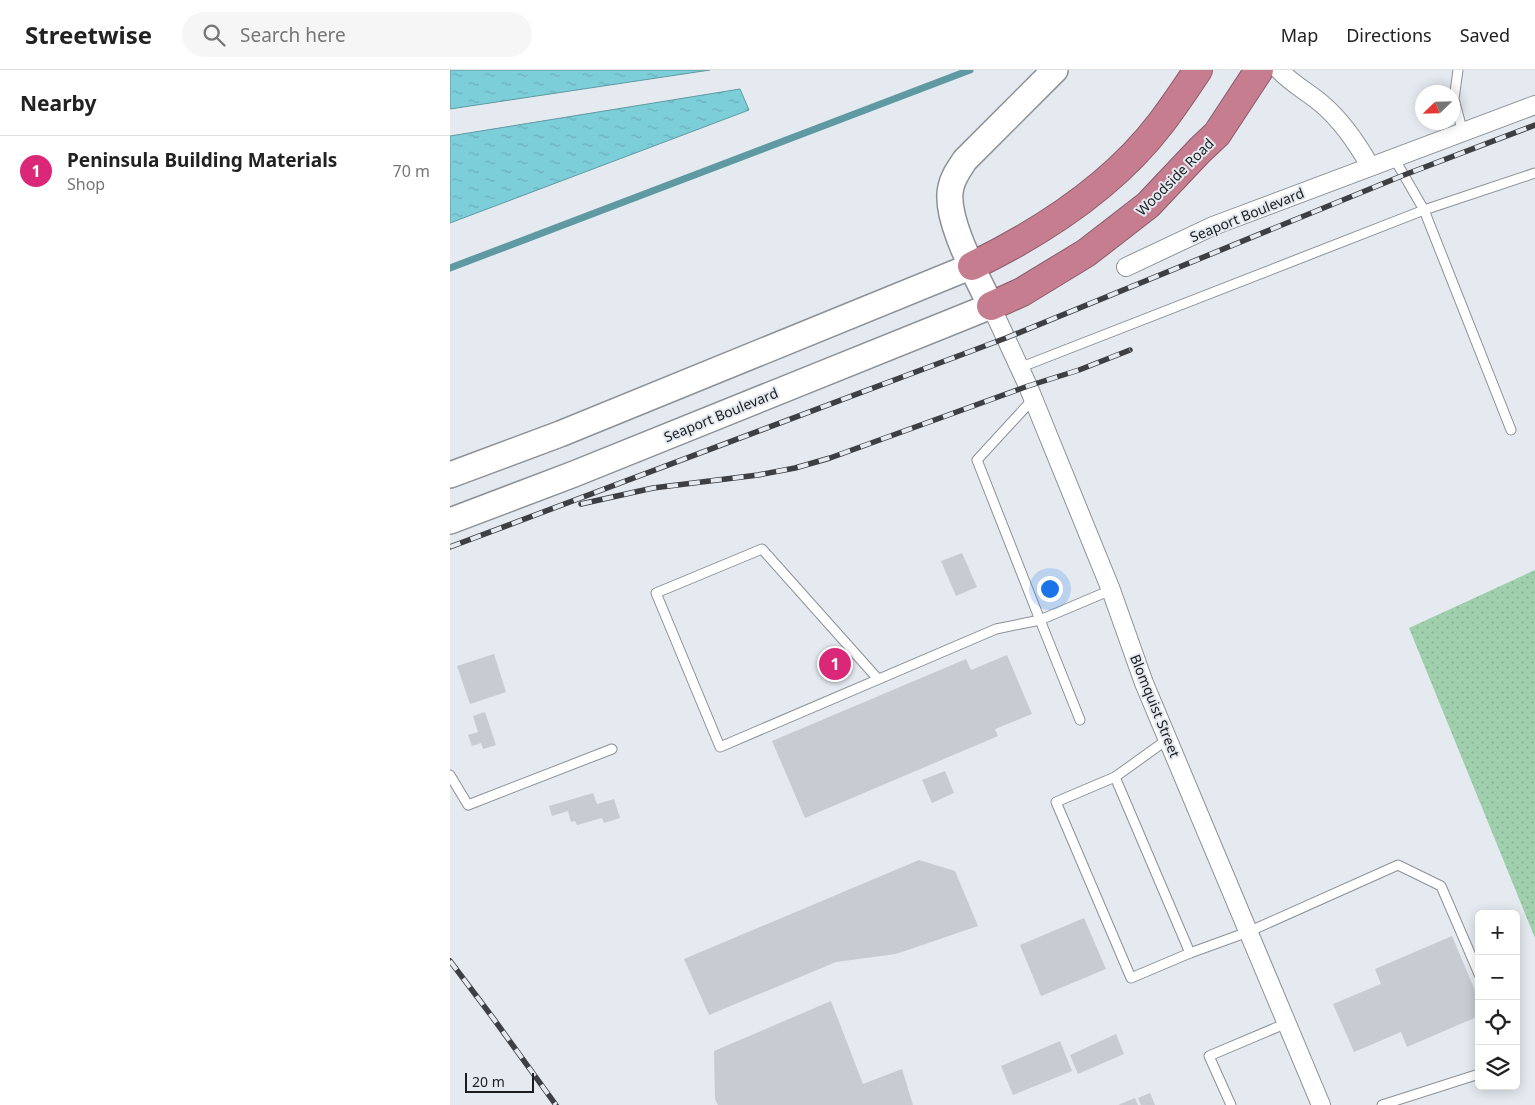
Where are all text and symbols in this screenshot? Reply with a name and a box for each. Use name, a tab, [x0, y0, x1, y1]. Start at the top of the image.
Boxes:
search box	[182, 12, 532, 57]
text: Streetwise	[25, 18, 152, 51]
icon: search	[200, 21, 228, 49]
text: Search here	[240, 22, 346, 48]
text: Map	[1281, 23, 1318, 47]
text: Directions	[1346, 23, 1432, 47]
text: Saved	[1460, 23, 1510, 47]
north arrow	[1415, 85, 1460, 130]
text: Nearby	[20, 89, 96, 117]
street label: Woodside Road	[1132, 134, 1218, 220]
text: Peninsula Building Materials	[67, 147, 337, 173]
text: 1	[31, 160, 41, 182]
text: 70 m	[393, 160, 430, 182]
text: Shop	[67, 173, 105, 195]
street label: Seaport Boulevard	[1187, 183, 1307, 246]
street label: Seaport Boulevard	[661, 383, 781, 446]
your location	[1037, 576, 1063, 602]
pin: 1	[819, 645, 851, 683]
street label: Blomquist Street	[1126, 651, 1185, 760]
map controls	[1475, 910, 1520, 1090]
button: +	[1475, 910, 1520, 955]
button: −	[1475, 955, 1520, 1000]
button: locate	[1475, 1000, 1520, 1045]
button: layers	[1475, 1045, 1520, 1090]
scale bar	[465, 1070, 534, 1093]
text: 20 m	[472, 1072, 505, 1091]

